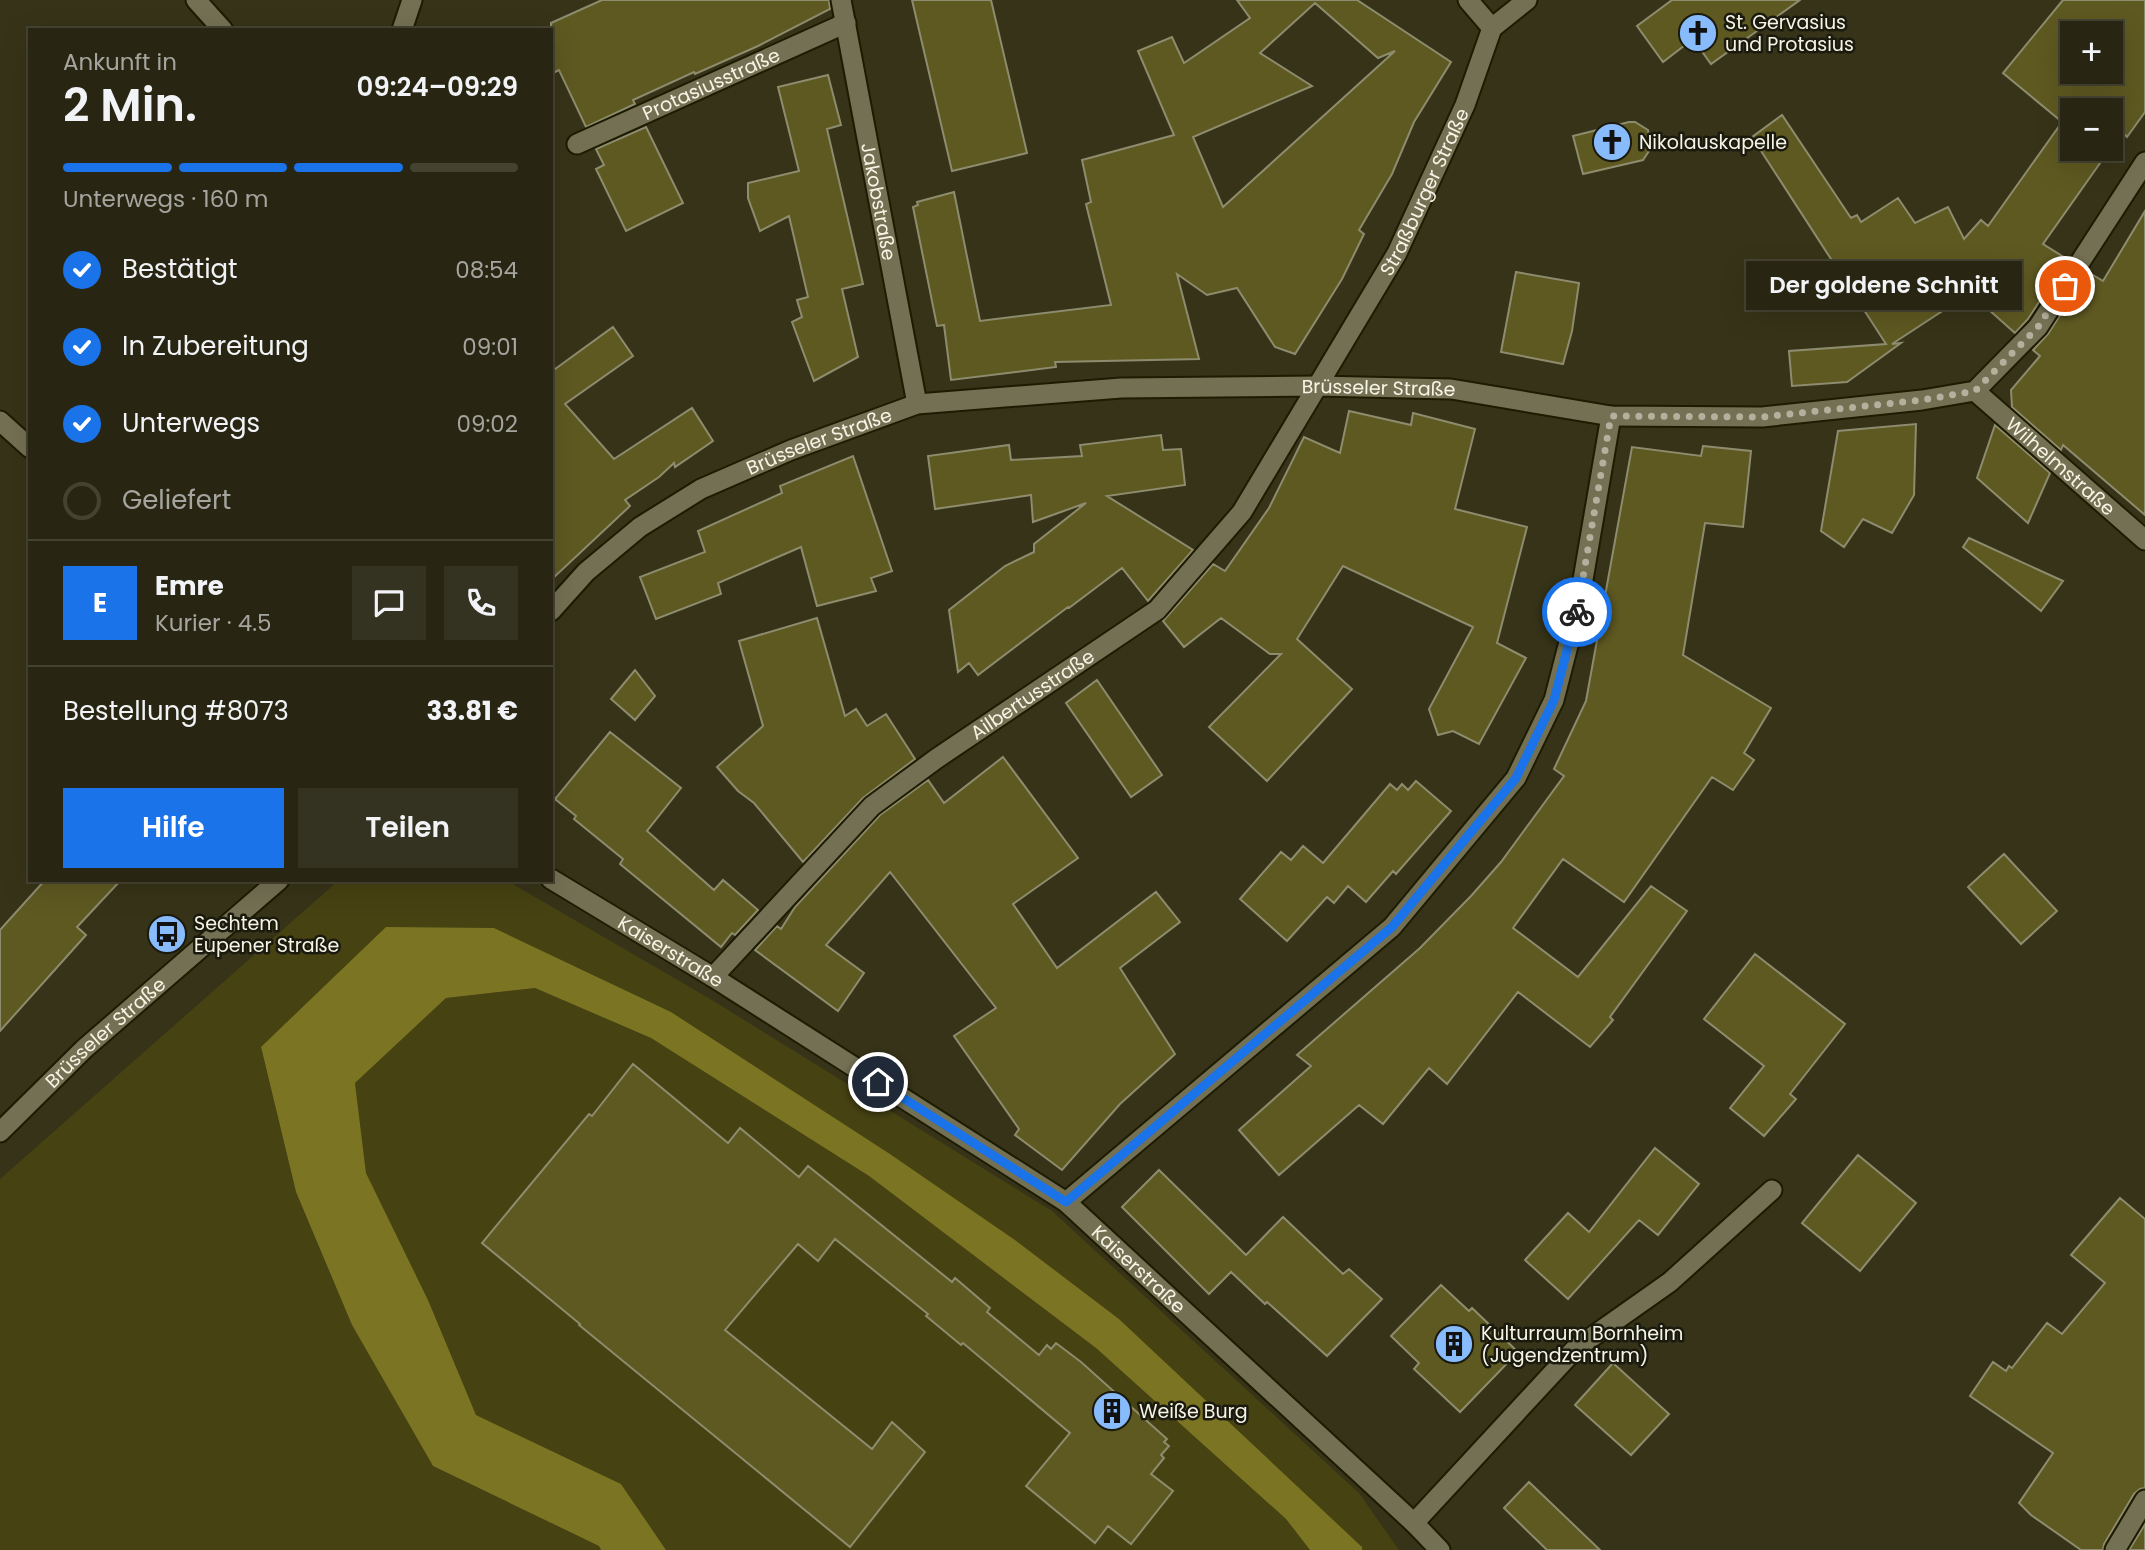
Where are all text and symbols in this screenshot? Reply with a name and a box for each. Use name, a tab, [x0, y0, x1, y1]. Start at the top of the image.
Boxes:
place label: St. Gervasius und Protasius	[1725, 9, 1854, 58]
church icon: St. Gervasius und Protasius	[1677, 12, 1719, 54]
map controls	[2060, 21, 2123, 161]
button: +	[2060, 21, 2123, 84]
street label: Protasiusstraße	[638, 41, 784, 126]
text: Ankunft in	[63, 46, 177, 78]
text: 09:24–09:29	[357, 69, 518, 105]
text: 2 Min.	[63, 73, 197, 137]
button: −	[2060, 98, 2123, 161]
street label: Straßburger Straße	[1373, 103, 1475, 281]
church icon: Nikolauskapelle	[1591, 121, 1633, 163]
place label: Nikolauskapelle	[1639, 129, 1787, 156]
street label: Jakobstraße	[855, 140, 903, 263]
text: Unterwegs · 160 m	[63, 183, 269, 215]
icon: check	[63, 251, 101, 289]
text: Bestätigt	[122, 251, 238, 287]
text: 08:54	[455, 254, 518, 286]
pin	[2035, 256, 2095, 316]
callout: Der goldene Schnitt	[1746, 262, 2023, 310]
icon: bag	[2046, 267, 2084, 305]
text: Der goldene Schnitt	[1769, 269, 1999, 301]
icon: check	[63, 328, 101, 366]
text: In Zubereitung	[122, 328, 309, 364]
text: 09:01	[462, 331, 518, 363]
street label: Brüsseler Straße	[1301, 372, 1456, 403]
street label: Brüsseler Straße	[742, 401, 896, 481]
icon: check	[63, 405, 101, 443]
text: Unterwegs	[122, 405, 260, 441]
text: 09:02	[456, 408, 518, 440]
street label: Wilhelmstraße	[2000, 411, 2121, 522]
text: Geliefert	[122, 482, 231, 518]
button: chat	[352, 566, 426, 640]
button: phone	[444, 566, 518, 640]
text: Emre	[155, 568, 224, 604]
courier	[1542, 577, 1612, 647]
text: E	[93, 585, 107, 621]
icon: bike	[1558, 593, 1596, 631]
text: Kurier · 4.5	[155, 607, 271, 639]
street label: Ailbertusstraße	[965, 643, 1100, 746]
text: Bestellung #8073	[63, 693, 289, 729]
text: 33.81 €	[426, 693, 518, 729]
button: Hilfe	[63, 788, 284, 868]
button: Teilen	[298, 788, 518, 868]
street label: Kaiserstraße	[613, 909, 729, 994]
place label: Sechtem Eupener Straße	[194, 910, 339, 959]
bus stop icon: Sechtem Eupener Straße	[146, 913, 188, 955]
street label: Brüsseler Straße	[39, 971, 171, 1094]
pin	[848, 1052, 908, 1112]
icon: home	[859, 1063, 897, 1101]
street label: Kaiserstraße	[1086, 1219, 1192, 1320]
place label: Kulturraum Bornheim (Jugendzentrum)	[1481, 1320, 1683, 1369]
building icon: Kulturraum Bornheim (Jugendzentrum)	[1433, 1323, 1475, 1365]
building icon: Weiße Burg	[1091, 1390, 1133, 1432]
place label: Weiße Burg	[1139, 1398, 1248, 1425]

